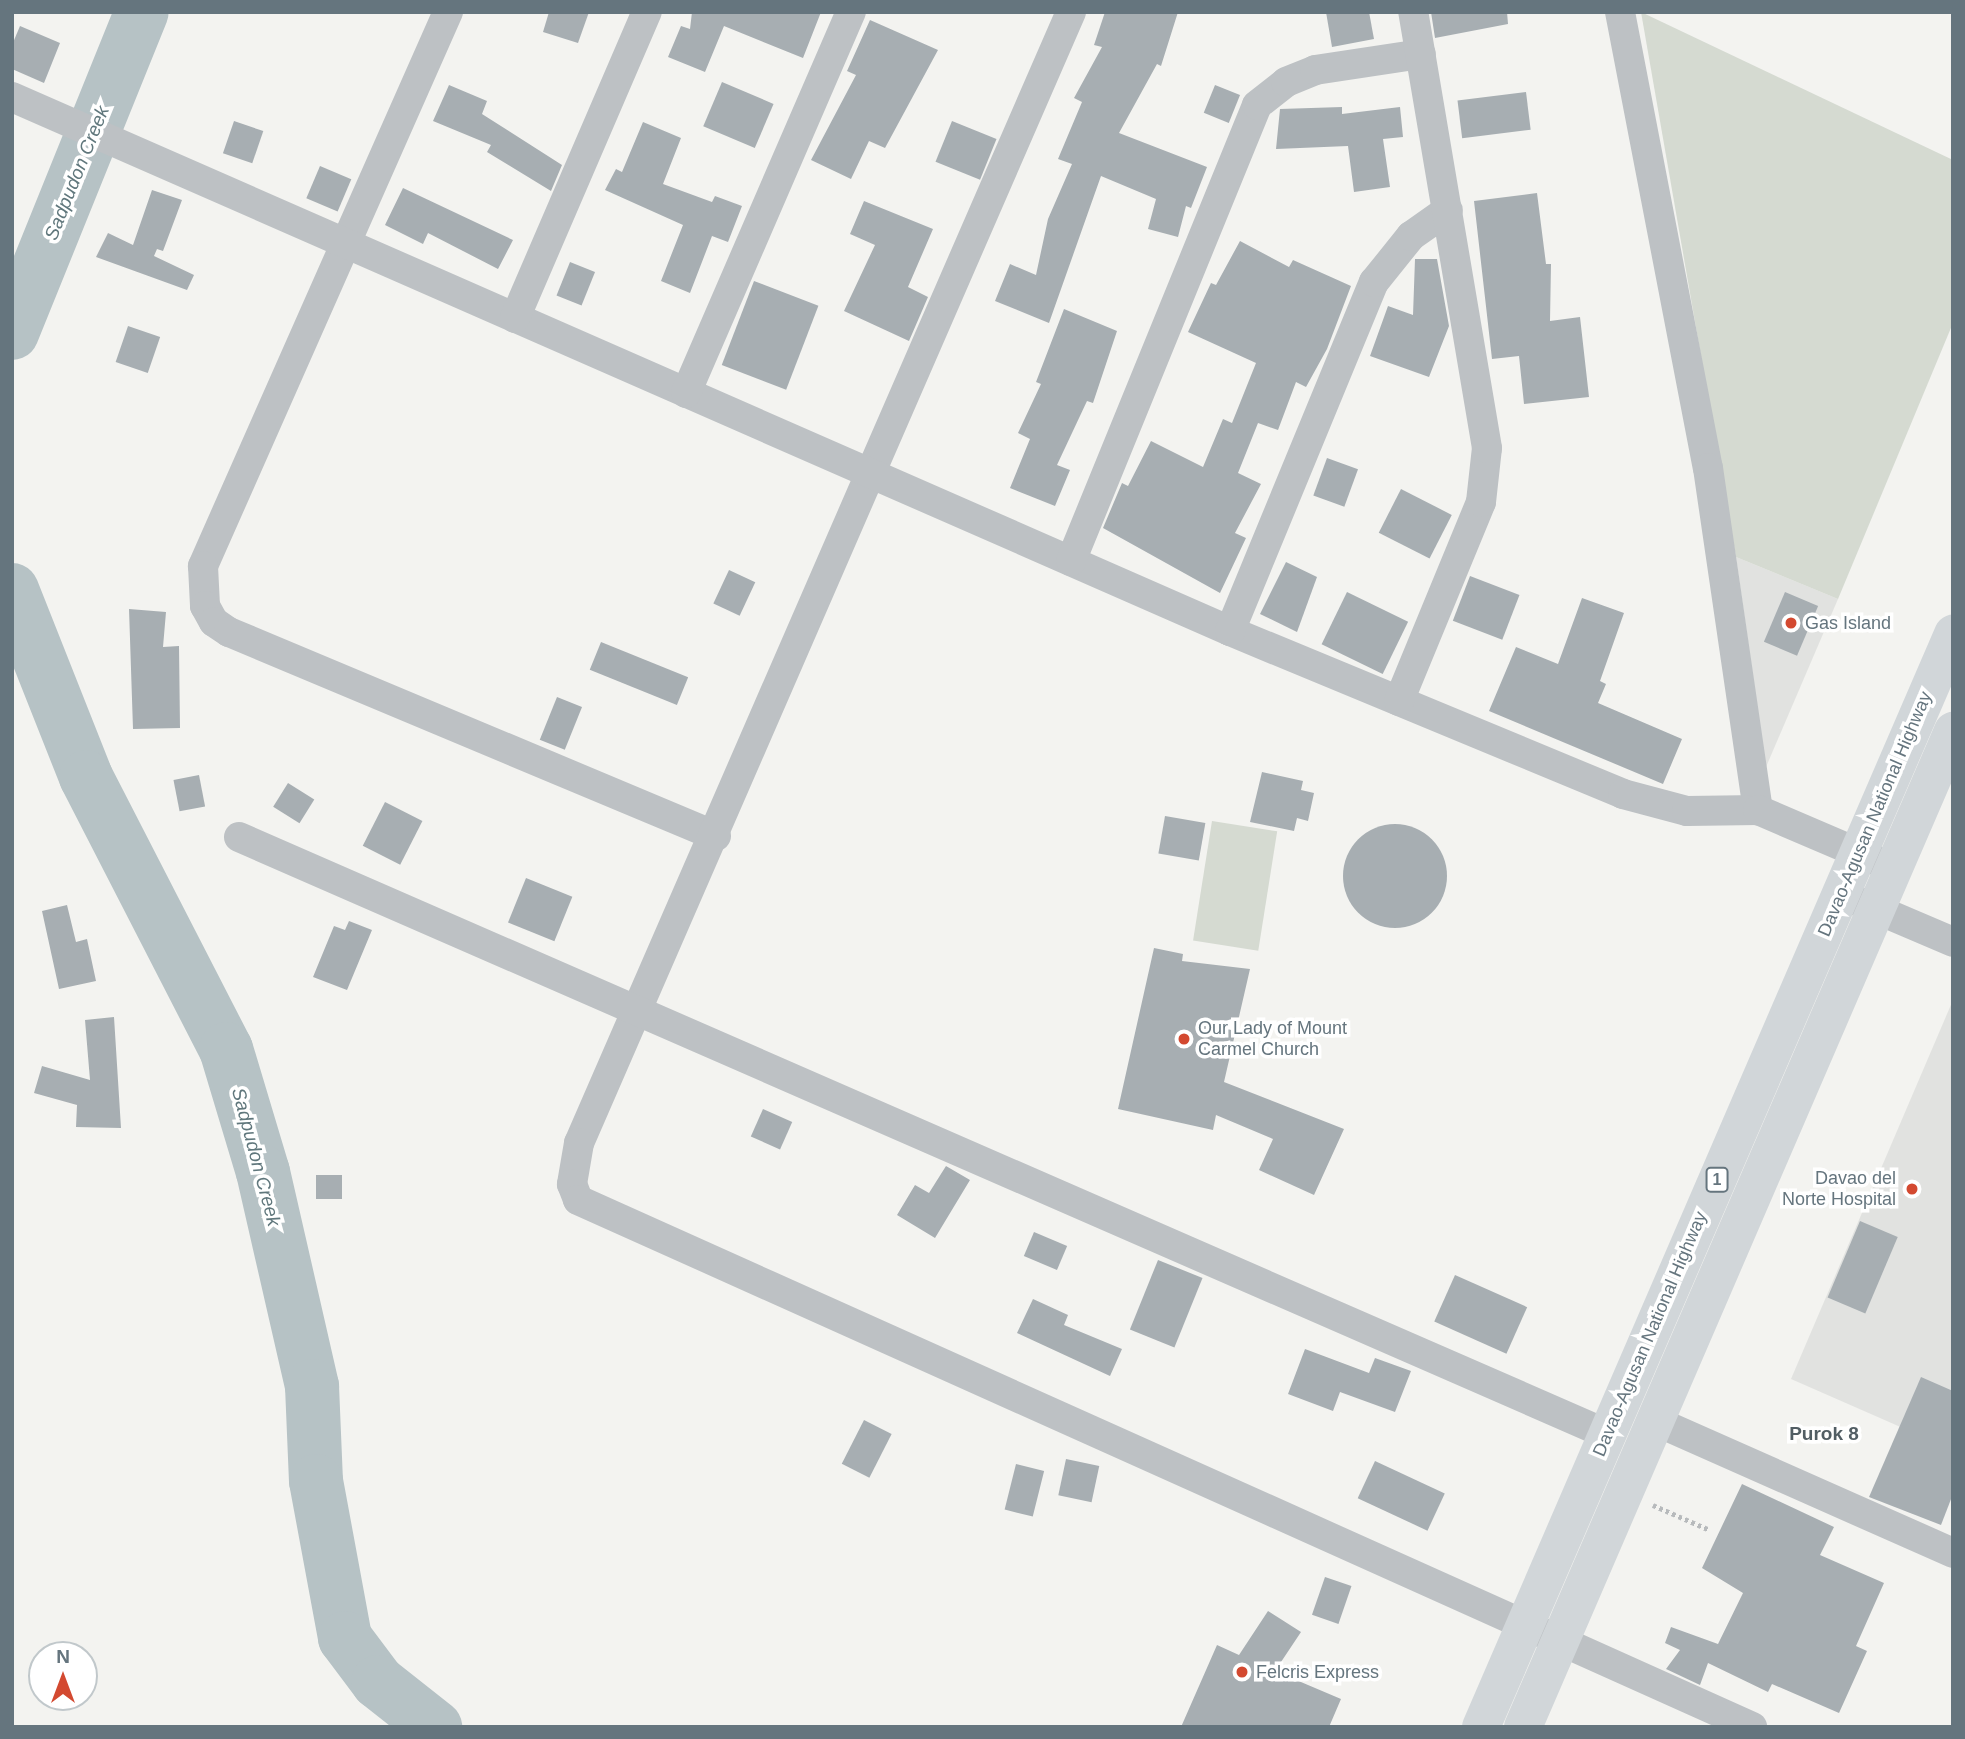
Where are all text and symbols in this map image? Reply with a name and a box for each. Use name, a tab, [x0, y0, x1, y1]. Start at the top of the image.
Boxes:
water label: Sadpudon Creek	[40, 103, 114, 243]
place label: Gas Island	[1805, 612, 1891, 634]
marker: Gas Island	[1783, 615, 1799, 631]
street label: Davao-Agusan National Highway	[1813, 688, 1937, 940]
place label: Our Lady of Mount Carmel Church	[1198, 1018, 1347, 1060]
marker: Our Lady of Mount Carmel Church	[1176, 1031, 1192, 1047]
water label: Sadpudon Creek	[227, 1085, 285, 1229]
road number: 1	[1705, 1168, 1729, 1192]
place label: Davao del Norte Hospital	[1782, 1168, 1896, 1210]
marker: Davao del Norte Hospital	[1902, 1179, 1922, 1199]
street label: Davao-Agusan National Highway	[1588, 1208, 1712, 1460]
district label: Purok 8	[1789, 1423, 1859, 1445]
north arrow	[28, 1641, 98, 1711]
text: N	[56, 1646, 70, 1667]
place label: Felcris Express	[1256, 1661, 1379, 1683]
marker: Felcris Express	[1234, 1664, 1250, 1680]

